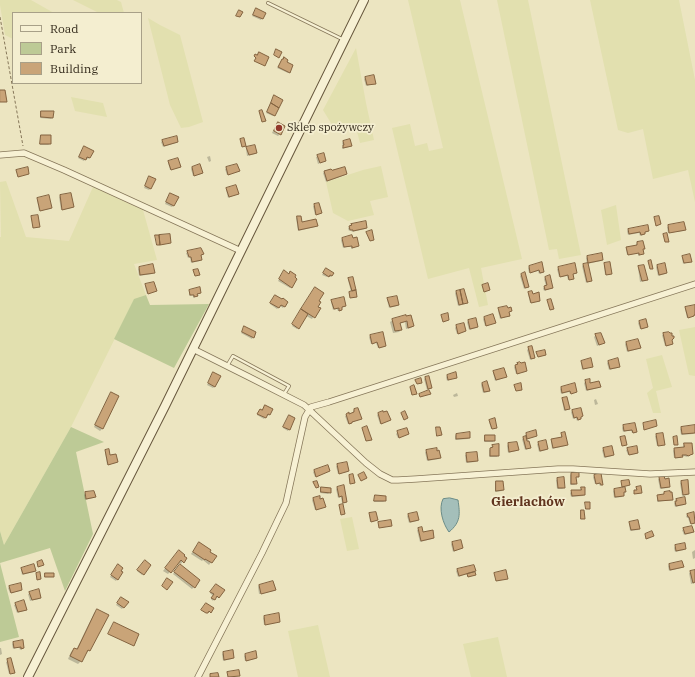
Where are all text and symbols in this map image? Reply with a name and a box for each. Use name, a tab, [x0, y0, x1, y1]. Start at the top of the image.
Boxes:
legend	[12, 12, 142, 84]
text: Road	[50, 21, 79, 36]
text: Park	[50, 41, 76, 56]
text: Building	[50, 61, 98, 76]
place label: Sklep spożywczy	[287, 121, 374, 135]
marker: Sklep spożywczy	[274, 123, 284, 133]
district label: Gierlachów	[491, 494, 565, 510]

